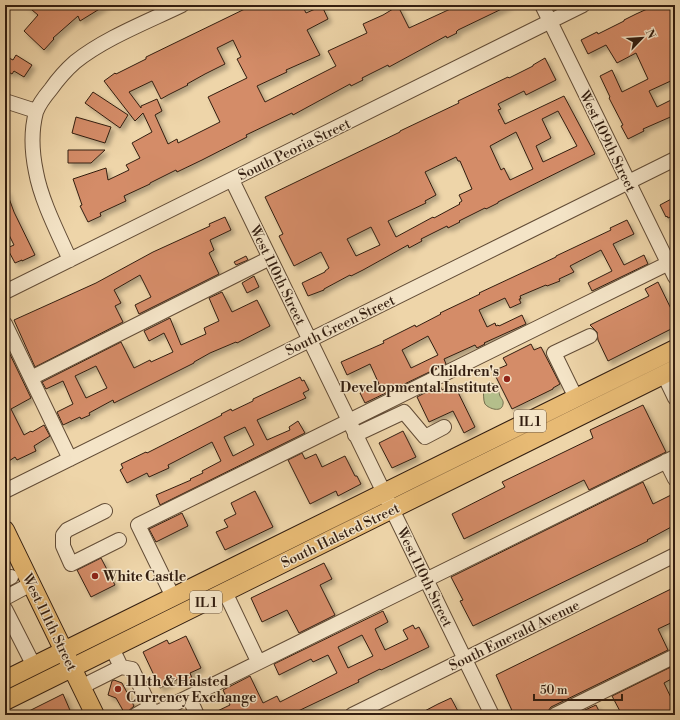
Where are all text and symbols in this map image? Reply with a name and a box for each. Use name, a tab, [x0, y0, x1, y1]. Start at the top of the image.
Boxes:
north arrow	[622, 18, 662, 58]
text: N	[642, 27, 658, 41]
street label: West 109th Street	[574, 87, 639, 195]
street label: South Peoria Street	[235, 115, 354, 185]
street label: West 110th Street	[245, 222, 309, 328]
street label: South Green Street	[283, 292, 398, 360]
place label: Children's Developmental Institute	[340, 363, 499, 397]
marker: Children's Developmental Institute	[502, 374, 512, 384]
road number: IL 1	[514, 410, 546, 432]
street label: South Halsted Street	[278, 499, 403, 572]
street label: West 110th Street	[392, 524, 456, 630]
place label: White Castle	[102, 568, 187, 586]
street label: West 111th Street	[17, 570, 81, 674]
marker: White Castle	[90, 571, 100, 581]
road number: IL 1	[190, 591, 222, 613]
street label: South Emerald Avenue	[446, 596, 583, 675]
place label: 111th & Halsted Currency Exchange	[126, 673, 257, 707]
scale bar	[534, 676, 622, 702]
text: 50 m	[540, 683, 568, 698]
marker: 111th & Halsted Currency Exchange	[113, 684, 123, 694]

